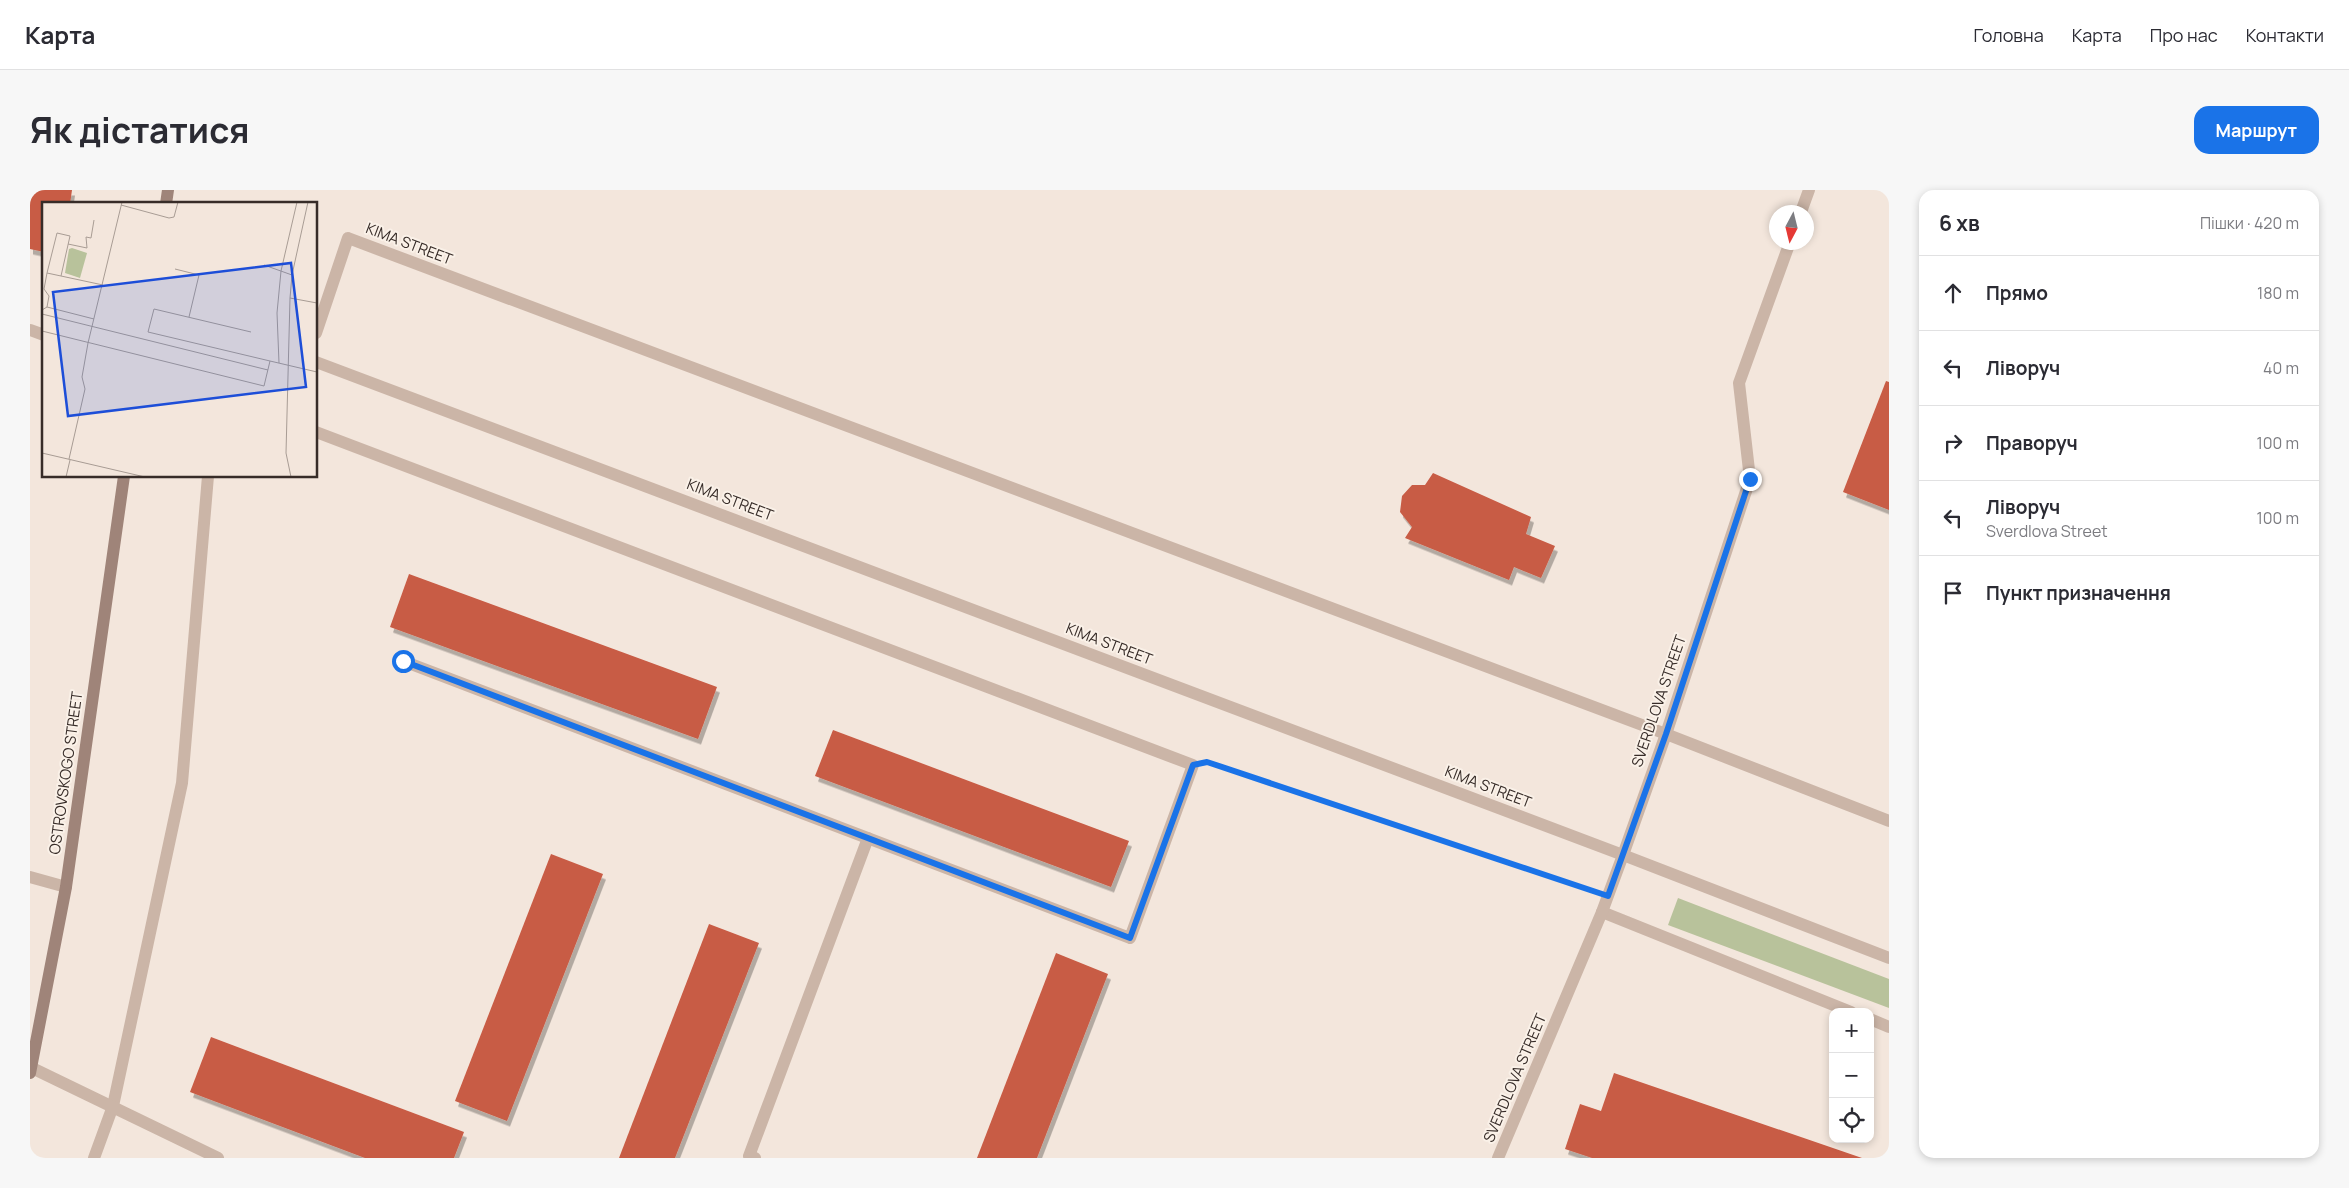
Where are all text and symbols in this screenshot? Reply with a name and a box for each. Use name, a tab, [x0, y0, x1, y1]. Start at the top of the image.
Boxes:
text: Карта	[25, 18, 95, 51]
text: Головна	[1974, 23, 2044, 47]
text: Карта	[2072, 23, 2122, 47]
text: Про нас	[2150, 23, 2218, 47]
text: Контакти	[2246, 23, 2324, 47]
text: Як дістатися	[30, 106, 249, 154]
button: Маршрут	[2194, 106, 2319, 154]
inset map	[42, 202, 318, 478]
north arrow	[1769, 205, 1814, 250]
text: 6 хв	[1939, 209, 1980, 237]
text: Пішки · 420 m	[2200, 212, 2299, 234]
street label: KIMA STREET	[363, 217, 456, 270]
icon: ahead	[1939, 279, 1967, 307]
text: Прямо	[1986, 280, 2048, 306]
text: 180 m	[2257, 282, 2299, 304]
icon: left	[1939, 354, 1967, 382]
text: Ліворуч	[1986, 355, 2060, 381]
text: 40 m	[2263, 357, 2299, 379]
icon: right	[1939, 429, 1967, 457]
text: Праворуч	[1986, 430, 2078, 456]
text: 100 m	[2256, 432, 2299, 454]
route end	[1739, 468, 1762, 491]
street label: KIMA STREET	[684, 473, 777, 526]
text: Ліворуч	[1986, 494, 2060, 520]
icon: left	[1939, 504, 1967, 532]
text: 100 m	[2256, 507, 2299, 529]
text: Sverdlova Street	[1986, 520, 2108, 542]
icon: arrive	[1939, 579, 1967, 607]
text: Пункт призначення	[1986, 580, 2171, 606]
street label: KIMA STREET	[1063, 617, 1156, 670]
street label: SVERDLOVA STREET	[1626, 632, 1691, 770]
route start	[392, 650, 415, 673]
street label: OSTROVSKOGO STREET	[44, 690, 87, 856]
street label: KIMA STREET	[1442, 760, 1535, 813]
map controls	[1829, 1008, 1874, 1143]
button: +	[1829, 1008, 1874, 1053]
street label: SVERDLOVA STREET	[1478, 1010, 1551, 1145]
button: −	[1829, 1053, 1874, 1098]
button: locate	[1829, 1098, 1874, 1143]

